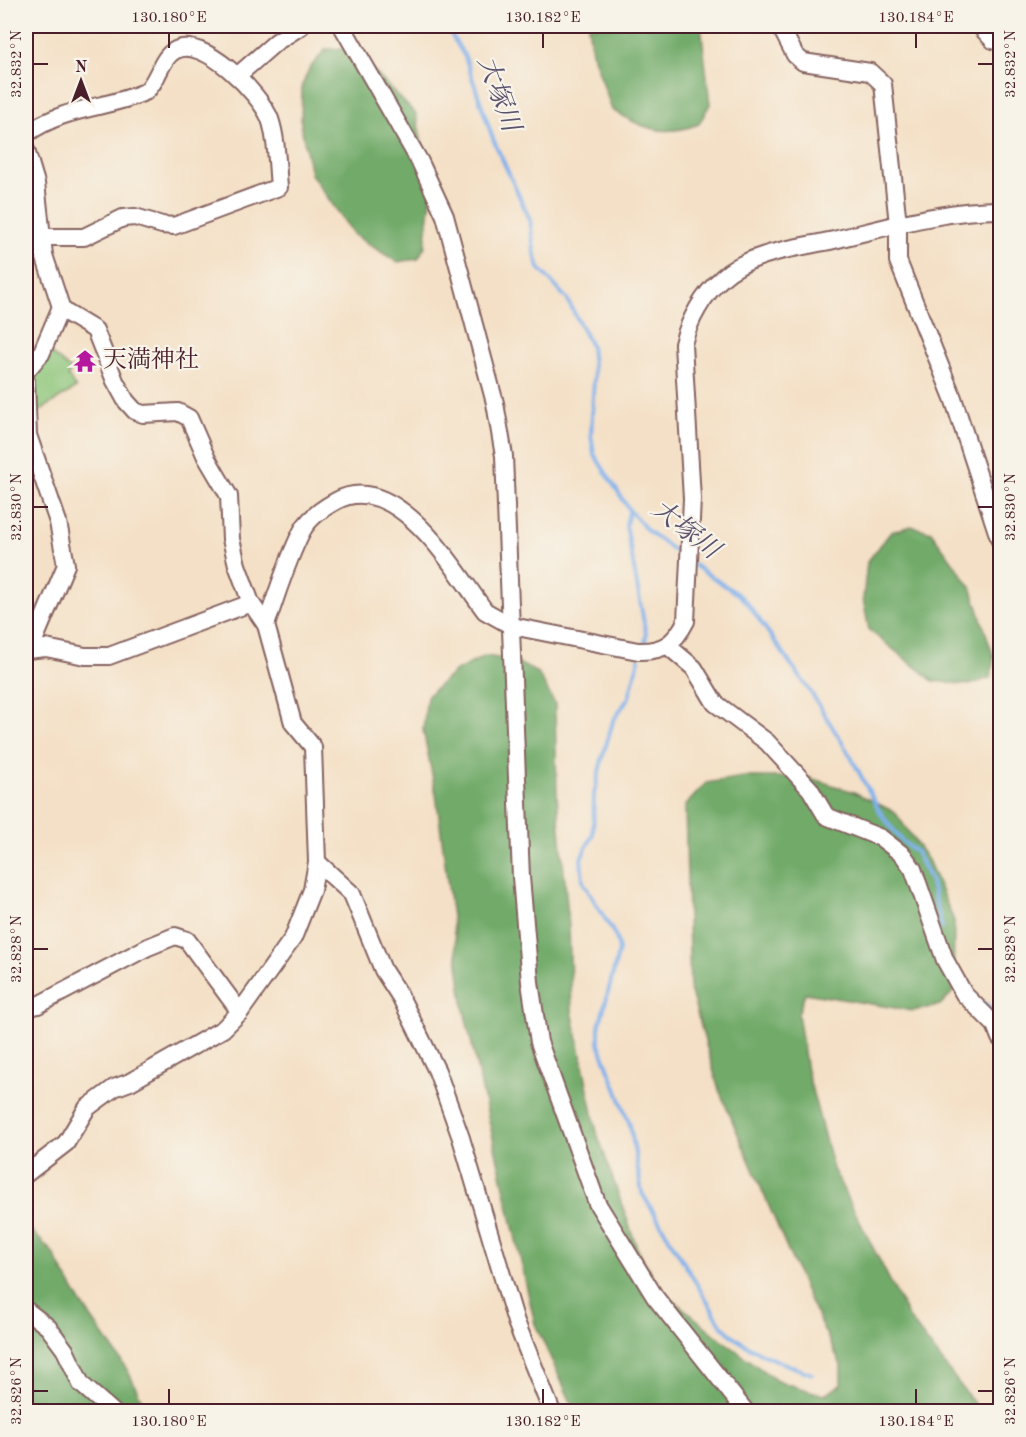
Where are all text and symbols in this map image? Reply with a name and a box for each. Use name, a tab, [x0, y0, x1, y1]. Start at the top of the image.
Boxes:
text: 130.180°E	[131, 11, 207, 26]
text: 130.182°E	[505, 11, 581, 26]
text: 130.184°E	[878, 11, 954, 26]
text: 32.832°N	[10, 30, 25, 98]
text: 32.832°N	[1004, 30, 1019, 98]
north arrow	[51, 51, 111, 111]
water label: 大塚川	[472, 52, 526, 138]
text: N	[75, 60, 88, 76]
place label: 天満神社	[103, 346, 199, 373]
temple icon: 天満神社	[72, 348, 98, 374]
text: 32.830°N	[10, 473, 25, 541]
text: 32.830°N	[1004, 473, 1019, 541]
water label: 大塚川	[646, 494, 727, 566]
text: 32.828°N	[10, 915, 25, 983]
text: 32.828°N	[1004, 915, 1019, 983]
text: 32.826°N	[10, 1357, 25, 1425]
text: 32.826°N	[1004, 1357, 1019, 1425]
text: 130.180°E	[131, 1415, 207, 1430]
text: 130.182°E	[505, 1415, 581, 1430]
text: 130.184°E	[878, 1415, 954, 1430]

